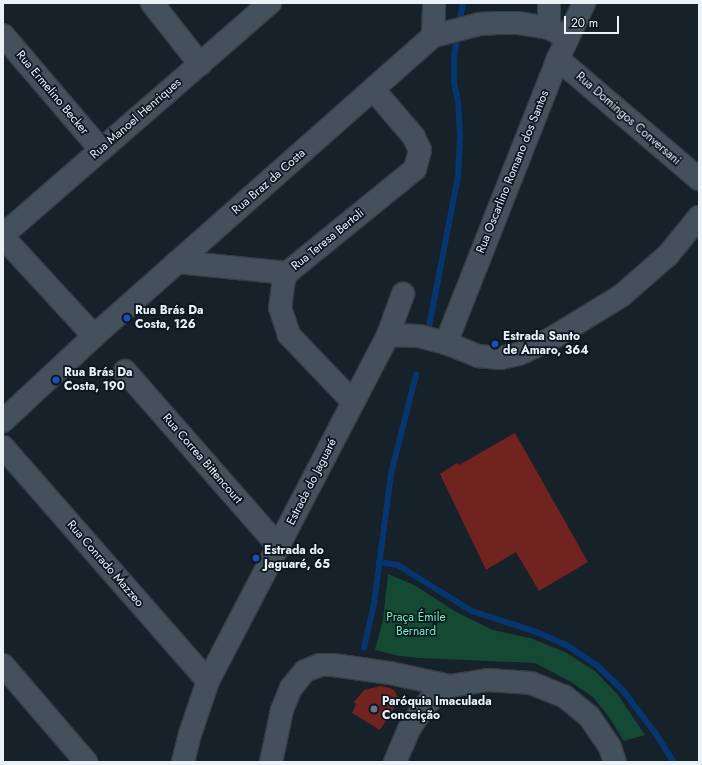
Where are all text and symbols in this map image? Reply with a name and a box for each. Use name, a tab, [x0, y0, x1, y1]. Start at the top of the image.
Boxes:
scale bar	[566, 8, 621, 34]
text: 20 m	[571, 14, 598, 32]
street label: Rua Ermelino Becker	[13, 48, 91, 138]
street label: Rua Domingos Conversani	[573, 70, 683, 168]
street label: Rua Manoel Henriques	[88, 76, 184, 162]
street label: Rua Oscarlino Romano dos Santos	[474, 89, 552, 255]
street label: Rua Braz da Costa	[229, 146, 309, 218]
street label: Rua Teresa Bertoli	[289, 206, 367, 274]
place label: Rua Brás Da Costa, 126	[135, 304, 203, 332]
marker: Rua Brás Da Costa, 126	[122, 313, 132, 323]
place label: Estrada Santo de Amaro, 364	[503, 330, 589, 358]
marker: Estrada Santo de Amaro, 364	[490, 339, 500, 349]
place label: Rua Brás Da Costa, 190	[64, 366, 132, 394]
marker: Rua Brás Da Costa, 190	[51, 375, 61, 385]
street label: Rua Correa Bittencourt	[159, 411, 245, 507]
street label: Estrada do Jaguaré	[284, 436, 340, 528]
street label: Rua Conrado Mazzeo	[64, 518, 146, 610]
place label: Estrada do Jaguaré, 65	[264, 544, 330, 572]
marker: Estrada do Jaguaré, 65	[251, 553, 261, 563]
park label: Praça Émile Bernard	[386, 611, 446, 639]
place label: Paróquia Imaculada Conceição	[382, 695, 492, 723]
marker: Paróquia Imaculada Conceição	[369, 704, 379, 714]

